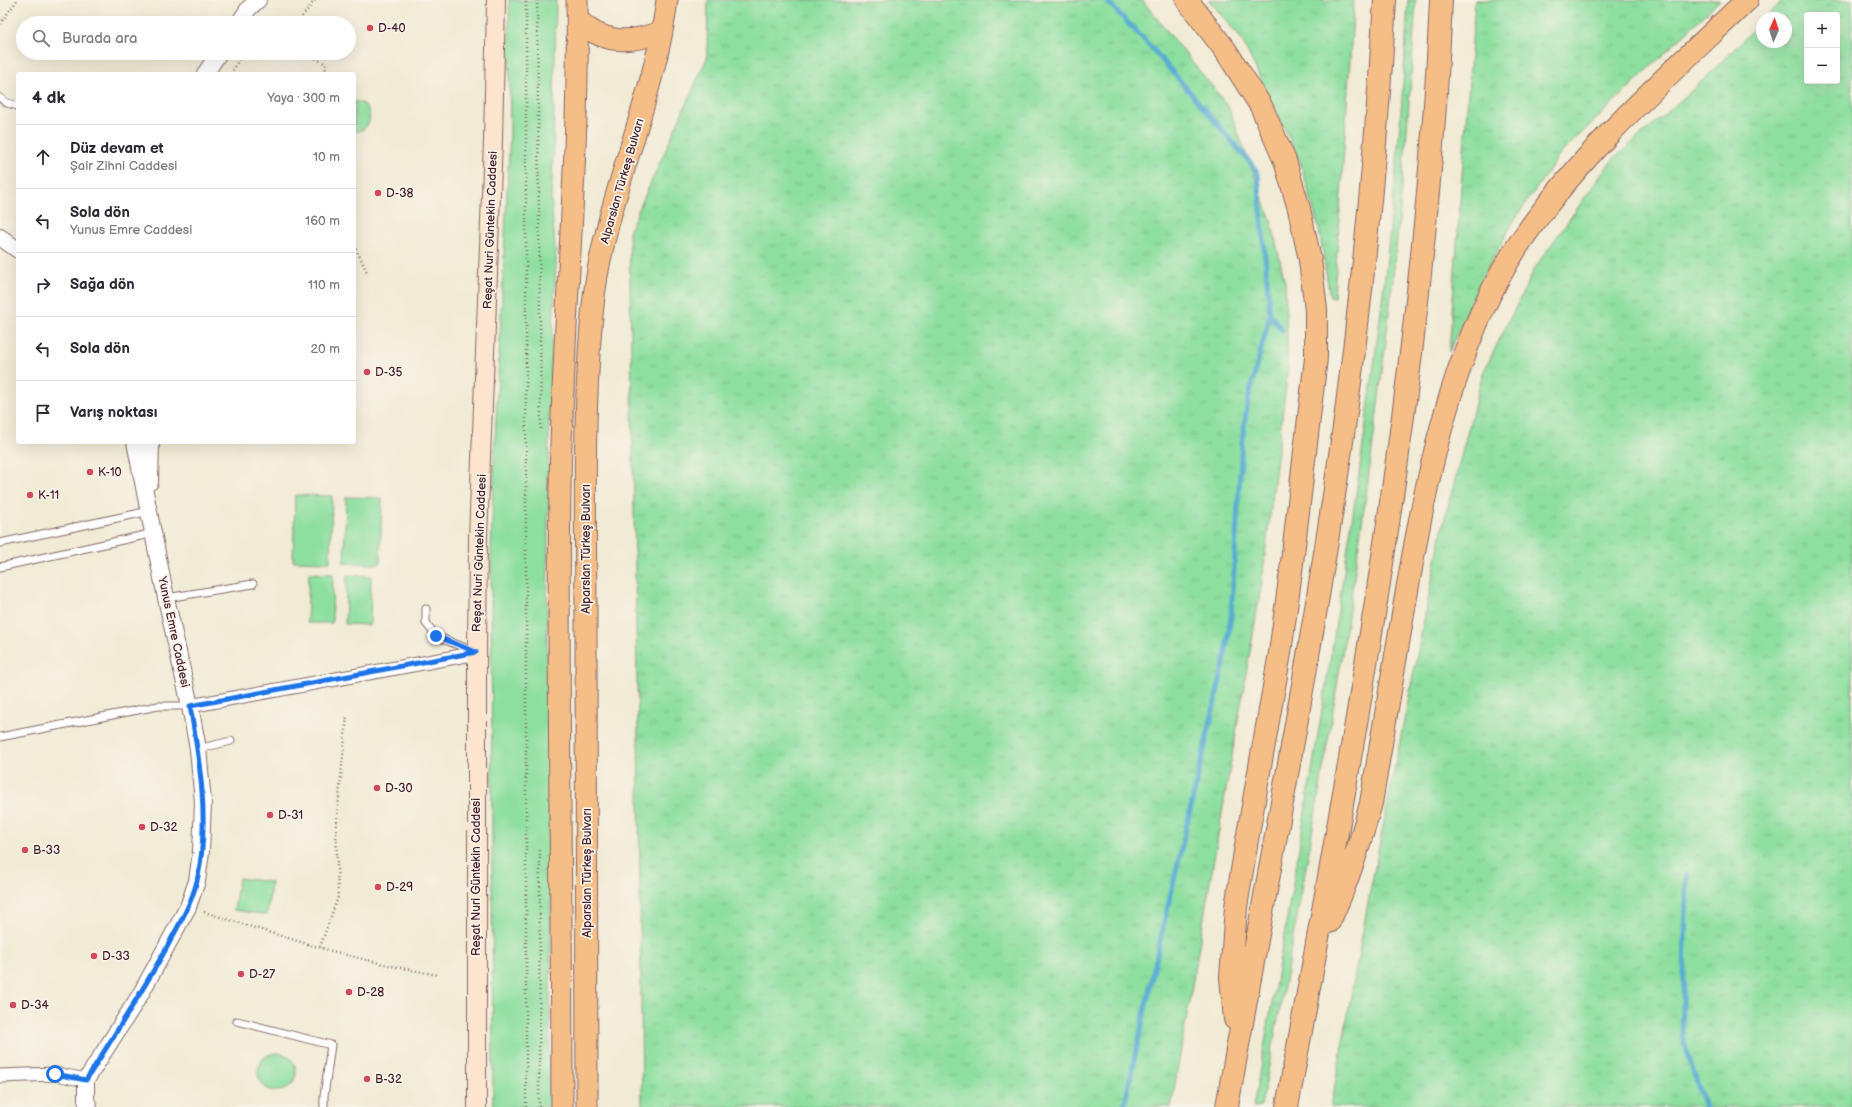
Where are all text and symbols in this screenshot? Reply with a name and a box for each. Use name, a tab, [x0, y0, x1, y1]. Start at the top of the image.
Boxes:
north arrow	[1756, 12, 1792, 48]
map controls	[1804, 12, 1840, 84]
button: +	[1804, 12, 1840, 48]
search box	[16, 16, 356, 60]
place label: D-40	[378, 21, 406, 36]
marker: D-40	[365, 23, 375, 33]
icon: search	[30, 27, 52, 49]
text: Burada ara	[62, 29, 137, 48]
button: −	[1804, 48, 1840, 84]
text: 4 dk	[32, 88, 65, 108]
text: Yaya · 300 m	[267, 90, 340, 106]
street label: Alparslan Türkeş Bulvarı	[597, 117, 648, 246]
text: Düz devam et	[70, 139, 164, 158]
icon: ahead	[32, 146, 54, 168]
text: 10 m	[313, 149, 340, 165]
street label: Reşat Nuri Güntekin Caddesi	[480, 151, 501, 309]
text: Şair Zihni Caddesi	[70, 158, 177, 174]
place label: D-38	[386, 186, 414, 201]
marker: D-38	[373, 188, 383, 198]
text: Sola dön	[70, 203, 130, 222]
icon: left	[32, 210, 54, 232]
text: 160 m	[305, 213, 340, 229]
text: Yunus Emre Caddesi	[70, 222, 192, 238]
icon: right	[32, 274, 54, 296]
text: Sağa dön	[70, 275, 135, 294]
text: 110 m	[308, 277, 340, 293]
icon: left	[32, 338, 54, 360]
text: Sola dön	[70, 339, 130, 358]
text: 20 m	[310, 341, 340, 357]
place label: D-35	[375, 365, 403, 380]
marker: D-35	[362, 367, 372, 377]
icon: arrive	[32, 402, 54, 424]
text: Varış noktası	[70, 403, 157, 422]
place label: K-10	[98, 465, 122, 480]
marker: K-10	[85, 467, 95, 477]
street label: Reşat Nuri Güntekin Caddesi	[469, 474, 490, 632]
street label: Alparslan Türkeş Bulvarı	[579, 484, 594, 614]
place label: K-11	[38, 488, 59, 503]
marker: K-11	[25, 490, 35, 500]
street label: Yunus Emre Caddesi	[154, 574, 193, 689]
route end	[427, 627, 445, 645]
place label: D-30	[385, 781, 413, 796]
marker: D-30	[372, 783, 382, 793]
street label: Reşat Nuri Güntekin Caddesi	[469, 798, 484, 956]
place label: D-31	[278, 808, 303, 823]
street label: Alparslan Türkeş Bulvarı	[580, 808, 595, 938]
marker: D-31	[265, 810, 275, 820]
place label: D-32	[150, 820, 178, 835]
marker: D-32	[137, 822, 147, 832]
place label: B-33	[33, 843, 60, 858]
marker: B-33	[20, 845, 30, 855]
place label: D-29	[386, 880, 413, 895]
marker: D-29	[373, 882, 383, 892]
place label: D-33	[102, 949, 130, 964]
marker: D-33	[89, 951, 99, 961]
place label: D-27	[249, 967, 275, 982]
marker: D-27	[236, 969, 246, 979]
place label: D-28	[357, 985, 384, 1000]
marker: D-28	[344, 987, 354, 997]
place label: D-34	[21, 998, 50, 1013]
marker: D-34	[8, 1000, 18, 1010]
route start	[46, 1065, 64, 1083]
place label: B-32	[375, 1072, 402, 1087]
marker: B-32	[362, 1074, 372, 1084]

